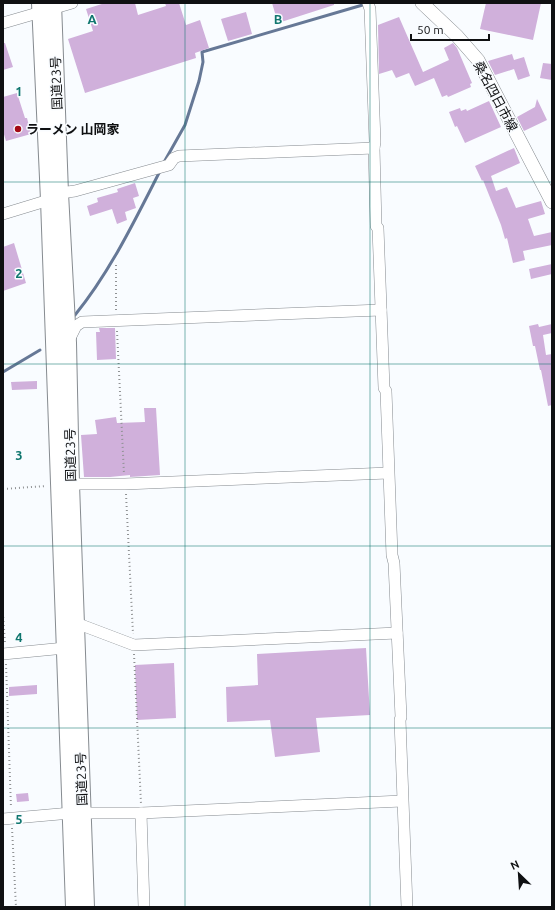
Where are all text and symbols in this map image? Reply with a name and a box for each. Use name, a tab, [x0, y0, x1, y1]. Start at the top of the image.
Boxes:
text: A	[87, 12, 97, 26]
text: B	[274, 12, 283, 26]
scale bar	[411, 16, 489, 42]
text: 50 m	[417, 23, 444, 36]
street label: 国道23号	[48, 56, 64, 110]
street label: 桑名四日市線	[472, 58, 520, 134]
text: 1	[15, 84, 23, 98]
place label: ラーメン 山岡家	[26, 122, 120, 136]
marker: ラーメン 山岡家	[13, 124, 23, 134]
text: 2	[15, 266, 23, 280]
street label: 国道23号	[63, 428, 77, 482]
text: 3	[15, 448, 23, 462]
text: 4	[15, 630, 23, 644]
street label: 国道23号	[73, 752, 89, 806]
text: 5	[15, 812, 23, 826]
north arrow	[499, 854, 539, 894]
text: N	[509, 858, 521, 872]

